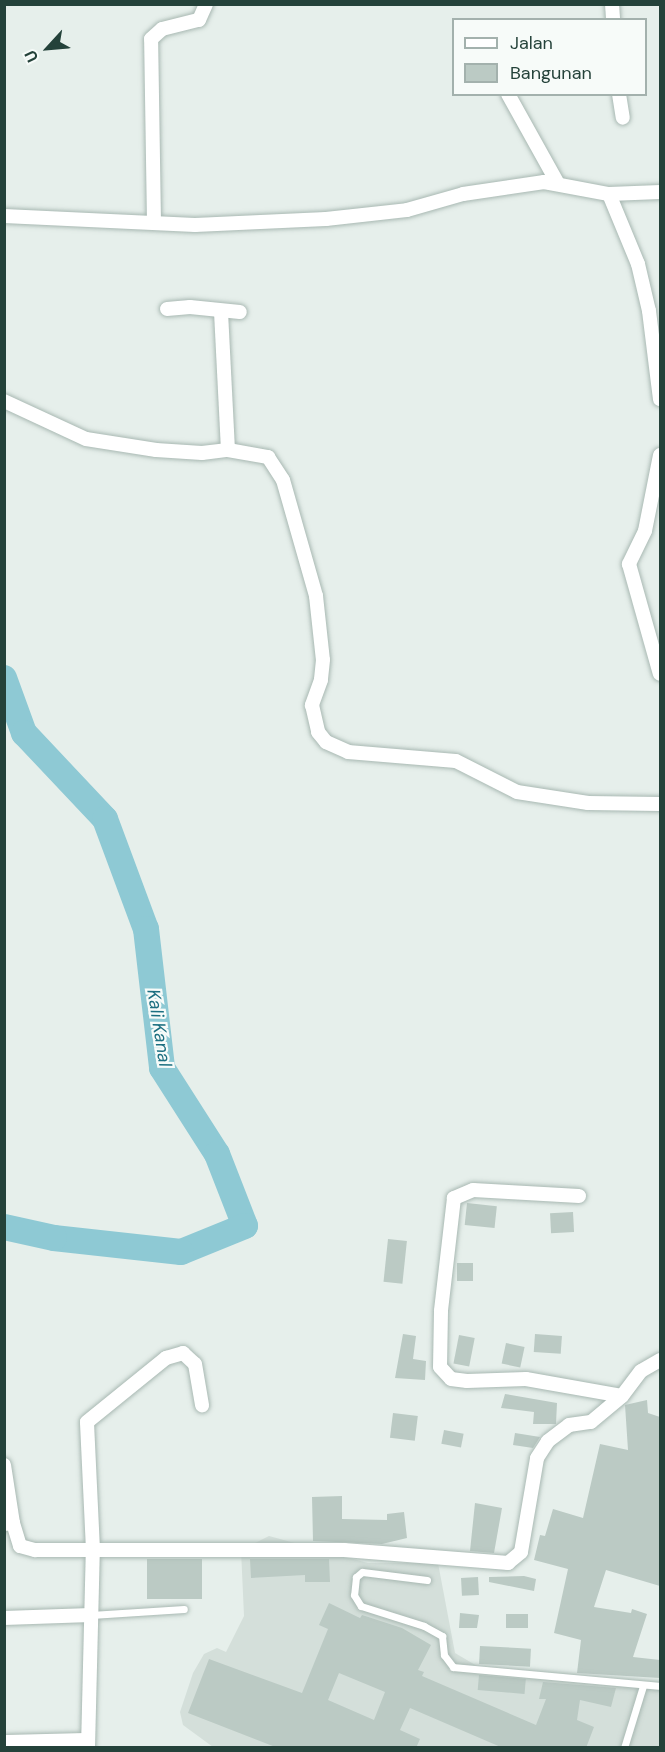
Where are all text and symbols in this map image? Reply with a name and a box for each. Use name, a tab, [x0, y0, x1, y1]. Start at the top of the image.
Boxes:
north arrow	[18, 18, 78, 78]
legend	[452, 18, 647, 96]
text: Jalan	[510, 31, 553, 55]
text: U	[20, 47, 43, 66]
text: Bangunan	[510, 61, 592, 85]
water label: Kali Kanal	[142, 988, 176, 1068]

